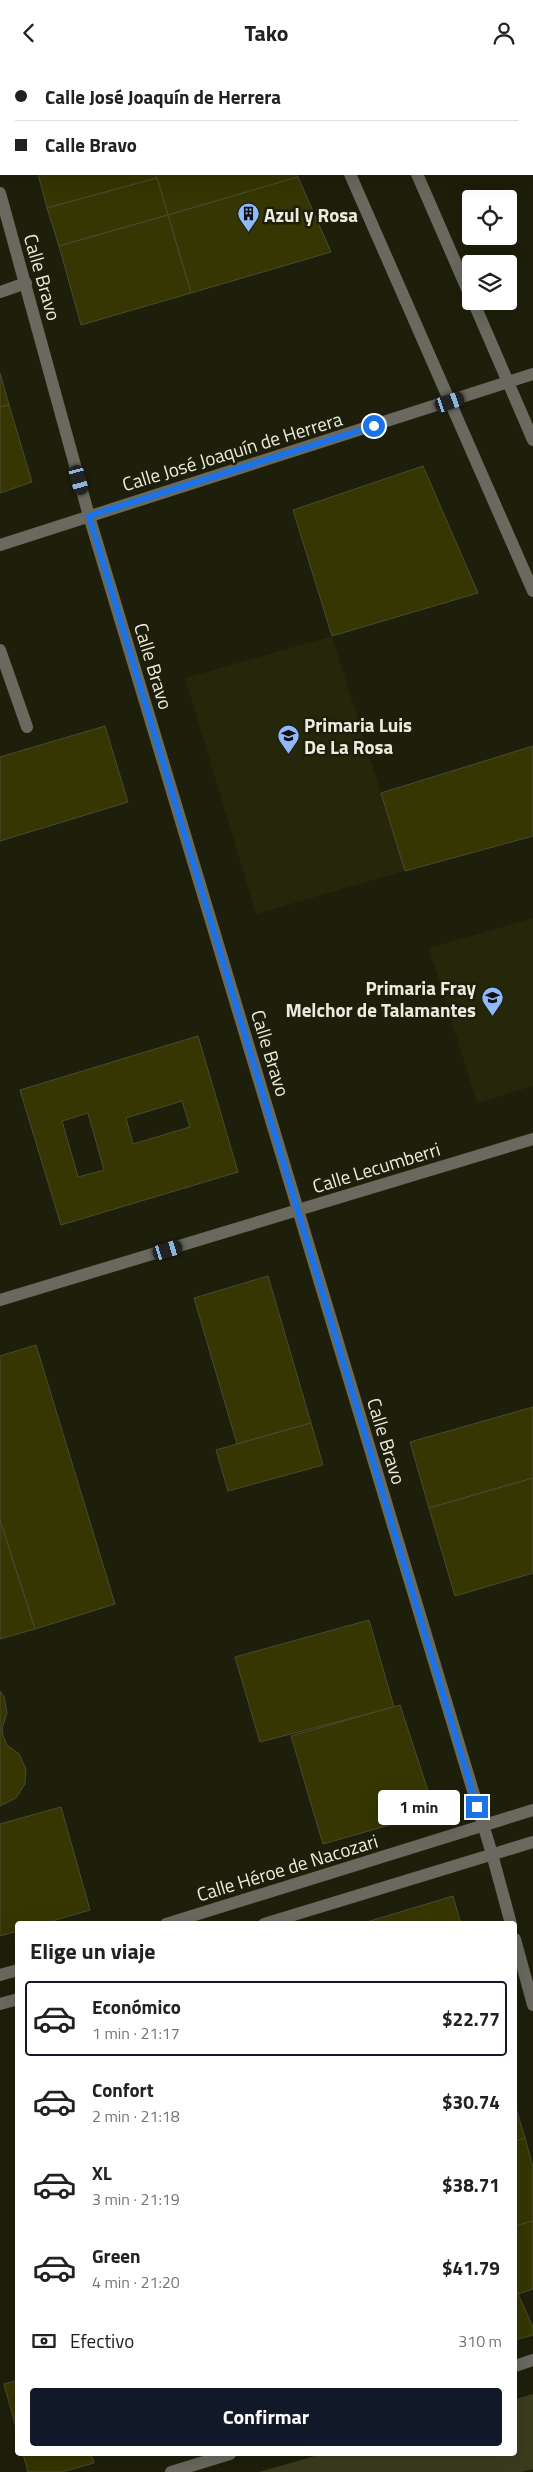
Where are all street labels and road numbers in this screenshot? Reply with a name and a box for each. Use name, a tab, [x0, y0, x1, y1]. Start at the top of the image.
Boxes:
street label: Calle Bravo	[17, 230, 69, 324]
street label: Calle José Joaquín de Herrera	[118, 404, 346, 498]
street label: Calle Bravo	[127, 619, 181, 713]
street label: Calle Bravo	[244, 1006, 298, 1100]
street label: Calle Lecumberri	[309, 1134, 443, 1200]
street label: Calle Bravo	[360, 1394, 414, 1488]
street label: Calle Héroe de Nacozari	[193, 1826, 381, 1908]

